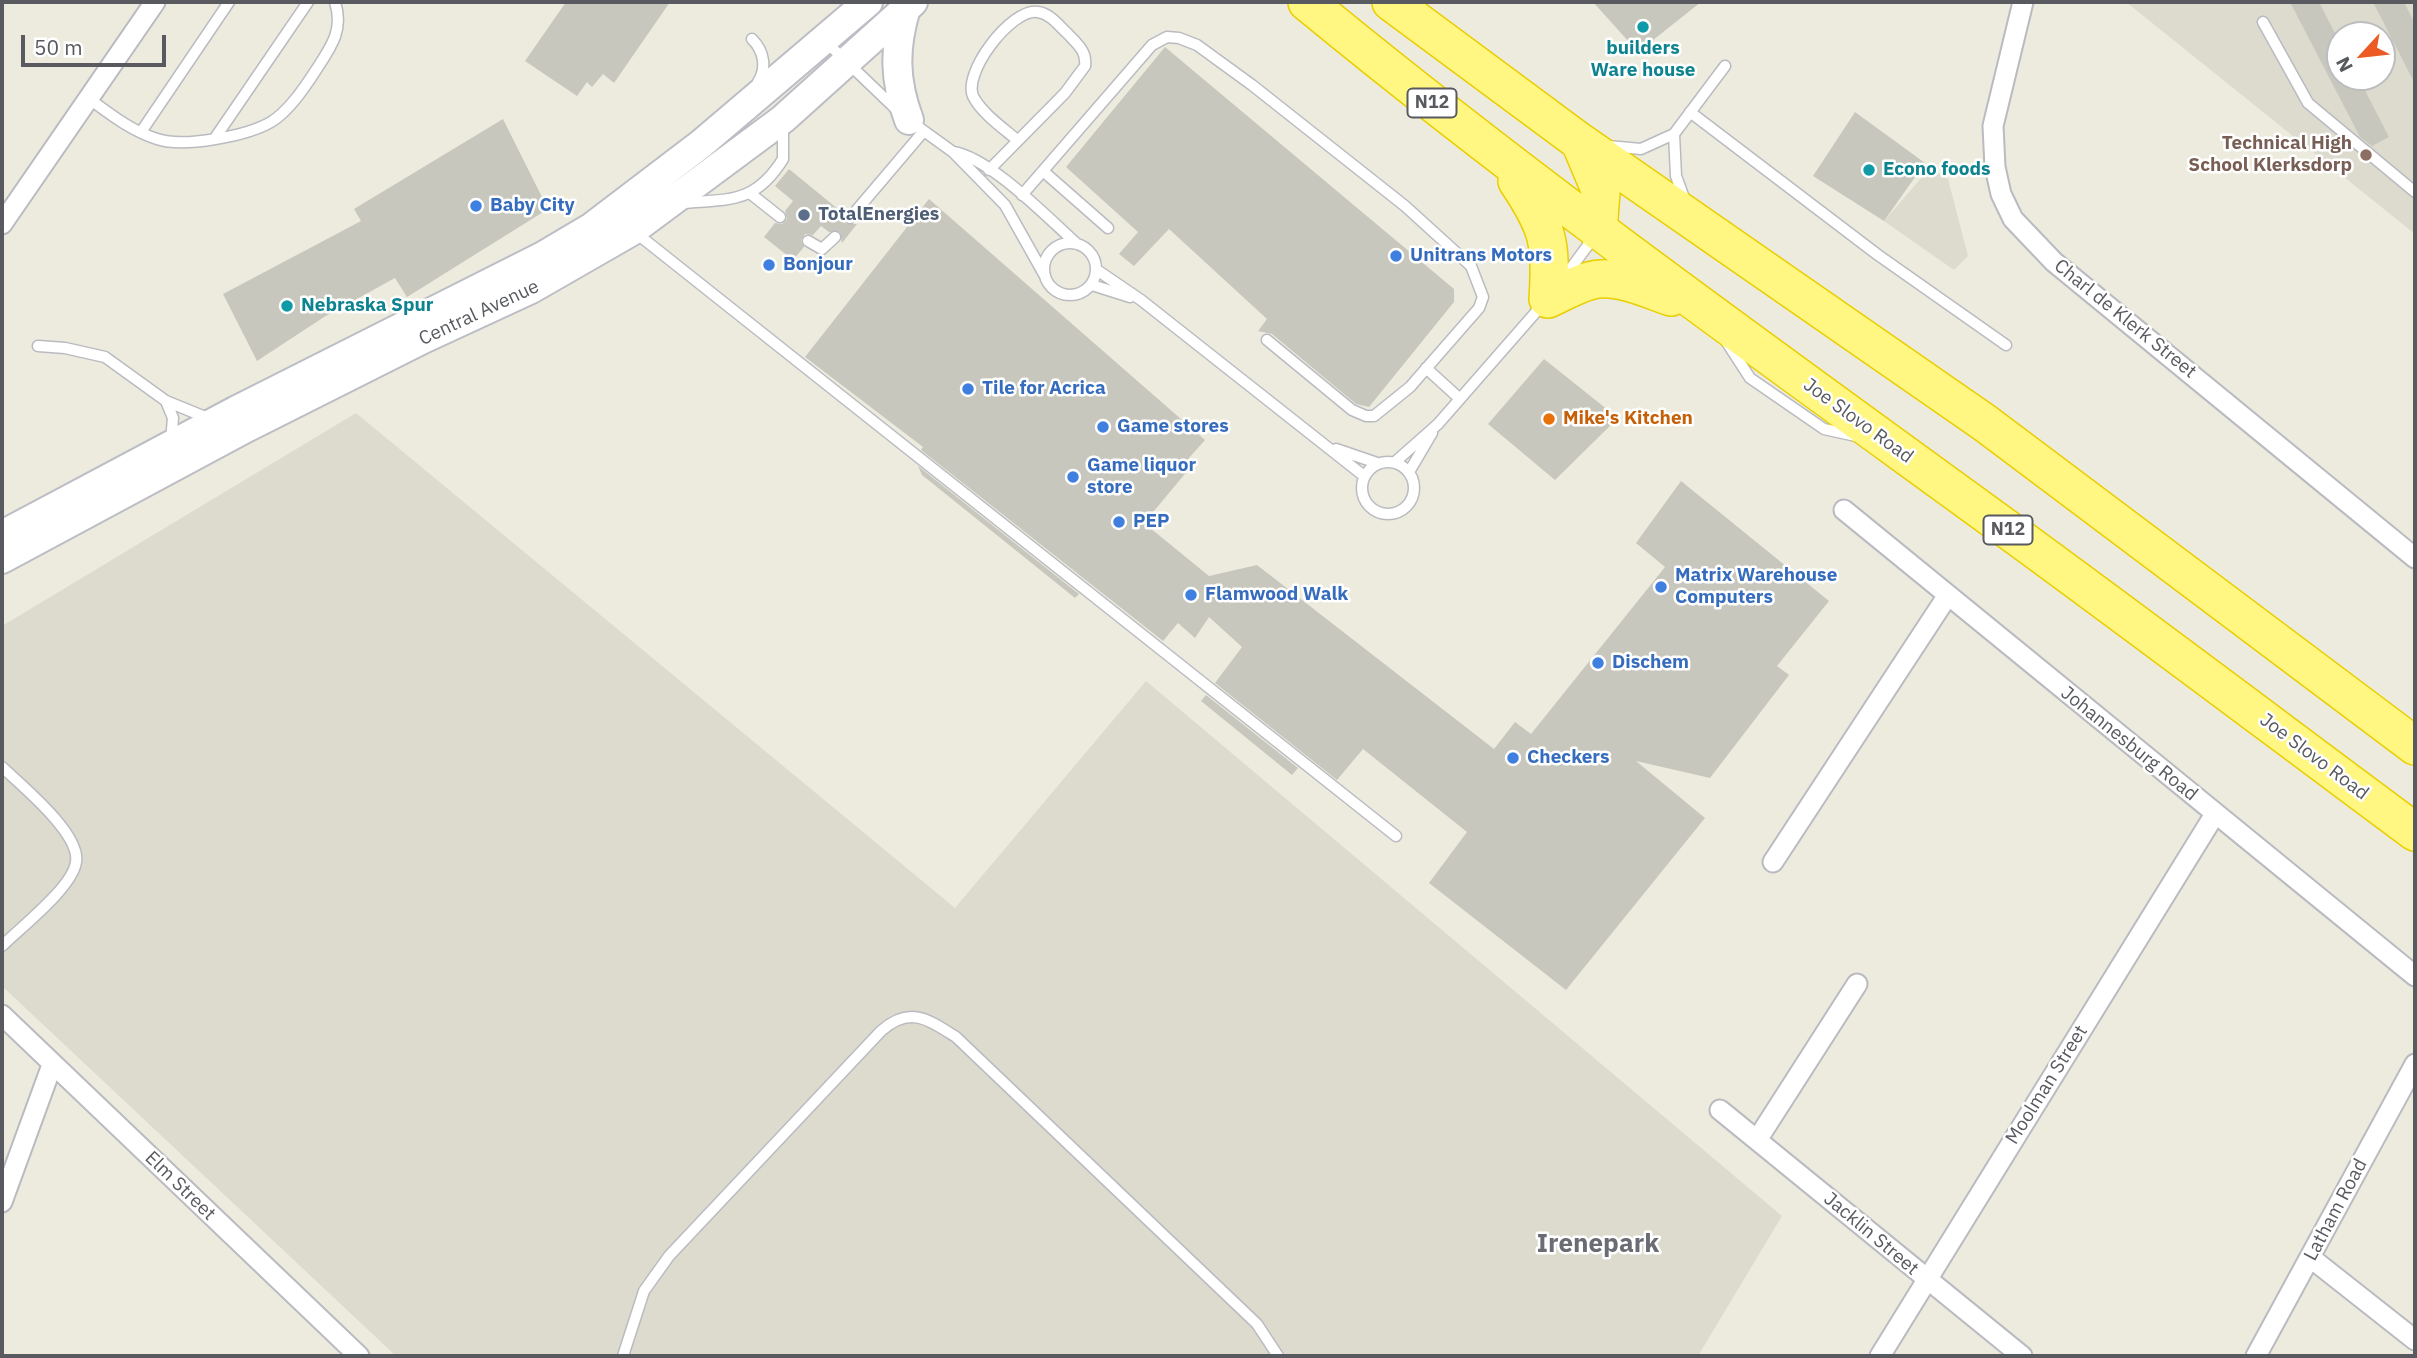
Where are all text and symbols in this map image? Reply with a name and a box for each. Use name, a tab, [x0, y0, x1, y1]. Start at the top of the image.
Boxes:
marker: builders Ware house	[1635, 19, 1651, 35]
scale bar	[24, 21, 170, 65]
north arrow	[2326, 21, 2396, 91]
text: 50 m	[34, 33, 83, 61]
place label: builders Ware house	[1590, 38, 1696, 82]
text: N	[2330, 53, 2358, 76]
road number: N12	[1408, 88, 1456, 118]
place label: Technical High School Klerksdorp	[2188, 133, 2352, 177]
marker: Technical High School Klerksdorp	[2358, 147, 2374, 163]
place label: Econo foods	[1883, 159, 1991, 181]
marker: Econo foods	[1861, 162, 1877, 178]
place label: Baby City	[490, 195, 575, 217]
marker: Baby City	[468, 198, 484, 214]
place label: TotalEnergies	[818, 204, 939, 226]
marker: TotalEnergies	[796, 207, 812, 223]
place label: Unitrans Motors	[1410, 245, 1552, 267]
marker: Unitrans Motors	[1388, 248, 1404, 264]
place label: Bonjour	[783, 254, 853, 276]
street label: Charl de Klerk Street	[2049, 255, 2201, 383]
marker: Bonjour	[761, 257, 777, 273]
street label: Central Avenue	[415, 275, 543, 351]
place label: Nebraska Spur	[301, 295, 433, 317]
marker: Nebraska Spur	[279, 298, 295, 314]
street label: Joe Slovo Road	[1799, 374, 1917, 468]
place label: Tile for Acrica	[982, 378, 1106, 400]
marker: Tile for Acrica	[960, 381, 976, 397]
place label: Mike's Kitchen	[1563, 408, 1693, 430]
marker: Mike's Kitchen	[1541, 411, 1557, 427]
place label: Game stores	[1117, 416, 1229, 438]
marker: Game stores	[1095, 419, 1111, 435]
place label: Game liquor store	[1087, 455, 1196, 499]
marker: Game liquor store	[1065, 469, 1081, 485]
place label: PEP	[1133, 511, 1169, 533]
marker: PEP	[1111, 514, 1127, 530]
road number: N12	[1983, 516, 2032, 544]
place label: Matrix Warehouse Computers	[1675, 565, 1837, 609]
marker: Matrix Warehouse Computers	[1653, 579, 1669, 595]
place label: Flamwood Walk	[1205, 584, 1348, 606]
marker: Flamwood Walk	[1183, 587, 1199, 603]
place label: Dischem	[1612, 652, 1689, 674]
marker: Dischem	[1590, 655, 1606, 671]
street label: Johannesburg Road	[2056, 682, 2202, 806]
street label: Joe Slovo Road	[2255, 709, 2373, 805]
place label: Checkers	[1527, 747, 1610, 769]
marker: Checkers	[1505, 750, 1521, 766]
street label: Moolman Street	[2001, 1021, 2093, 1149]
street label: Elm Street	[140, 1147, 220, 1225]
street label: Latham Road	[2300, 1155, 2372, 1265]
street label: Jacklin Street	[1819, 1188, 1923, 1280]
district label: Irenepark	[1537, 1228, 1659, 1260]

